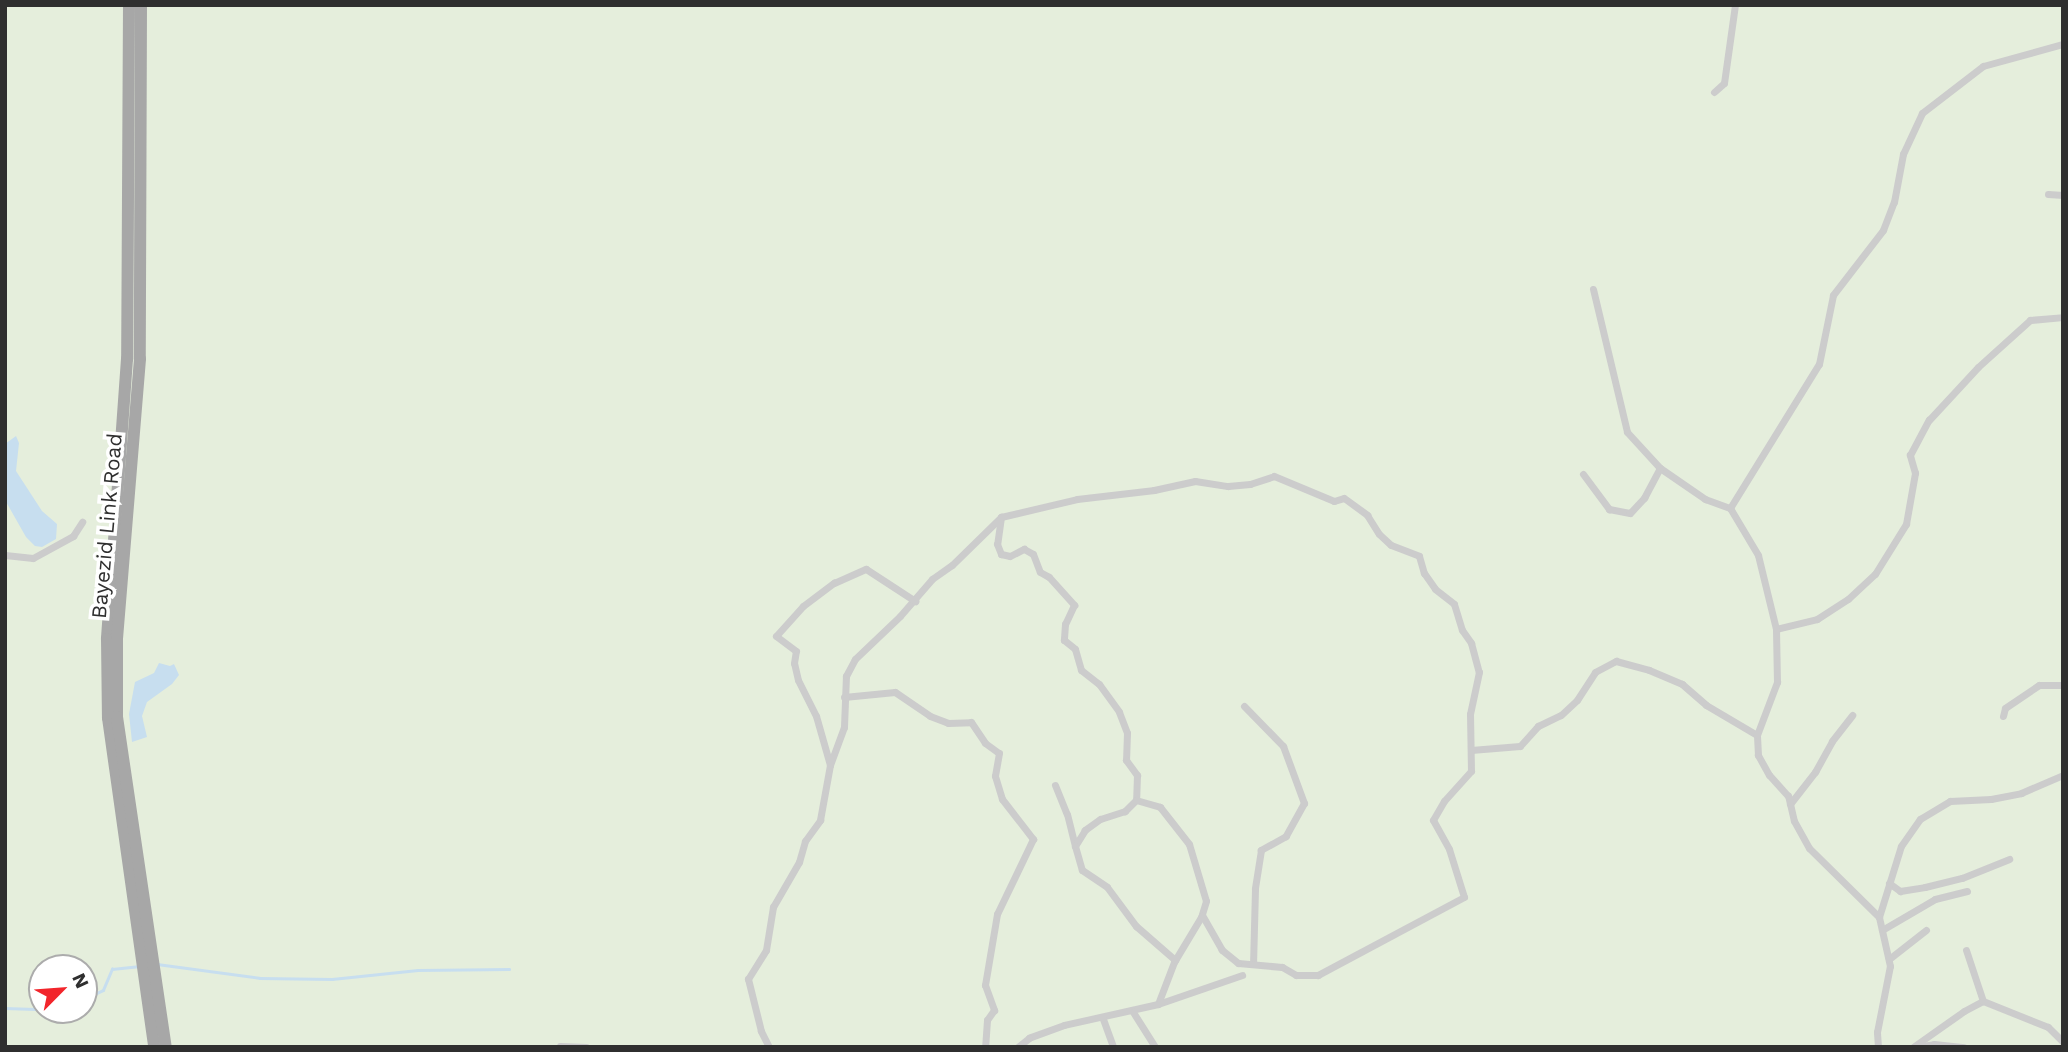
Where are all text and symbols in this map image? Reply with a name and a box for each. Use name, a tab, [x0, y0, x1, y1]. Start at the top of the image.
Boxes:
street label: Bayezid Link Road	[86, 432, 128, 620]
north arrow	[28, 954, 98, 1024]
text: N	[67, 970, 94, 992]

